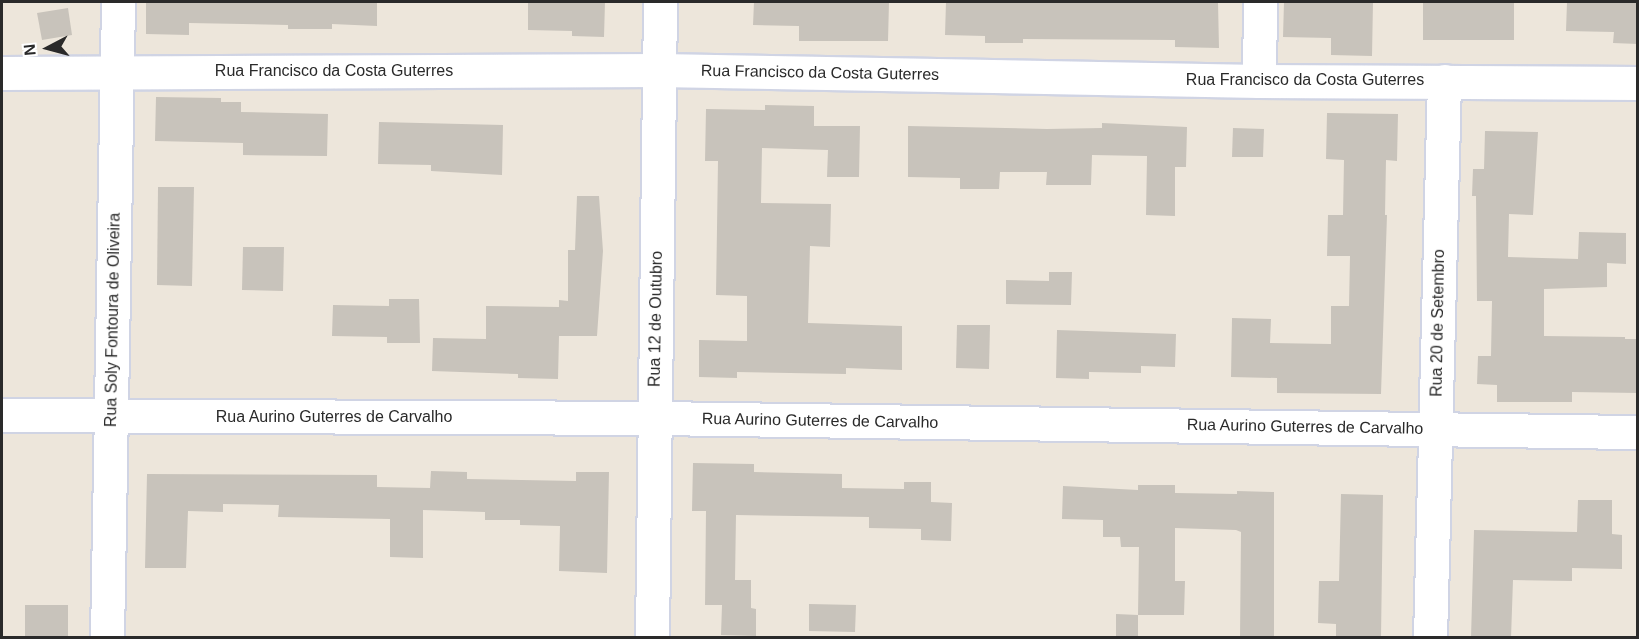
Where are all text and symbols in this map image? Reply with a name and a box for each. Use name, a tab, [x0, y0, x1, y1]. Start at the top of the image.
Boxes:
north arrow	[18, 18, 78, 78]
text: N	[21, 43, 39, 57]
street label: Rua Francisco da Costa Guterres	[215, 61, 453, 81]
street label: Rua Francisco da Costa Guterres	[701, 61, 939, 85]
street label: Rua Francisco da Costa Guterres	[1186, 70, 1424, 90]
street label: Rua Soly Fontoura de Oliveira	[102, 213, 124, 427]
street label: Rua 20 de Setembro	[1427, 249, 1449, 397]
street label: Rua 12 de Outubro	[645, 251, 667, 387]
street label: Rua Aurino Guterres de Carvalho	[215, 407, 453, 427]
street label: Rua Aurino Guterres de Carvalho	[701, 409, 939, 433]
street label: Rua Aurino Guterres de Carvalho	[1186, 415, 1424, 439]

